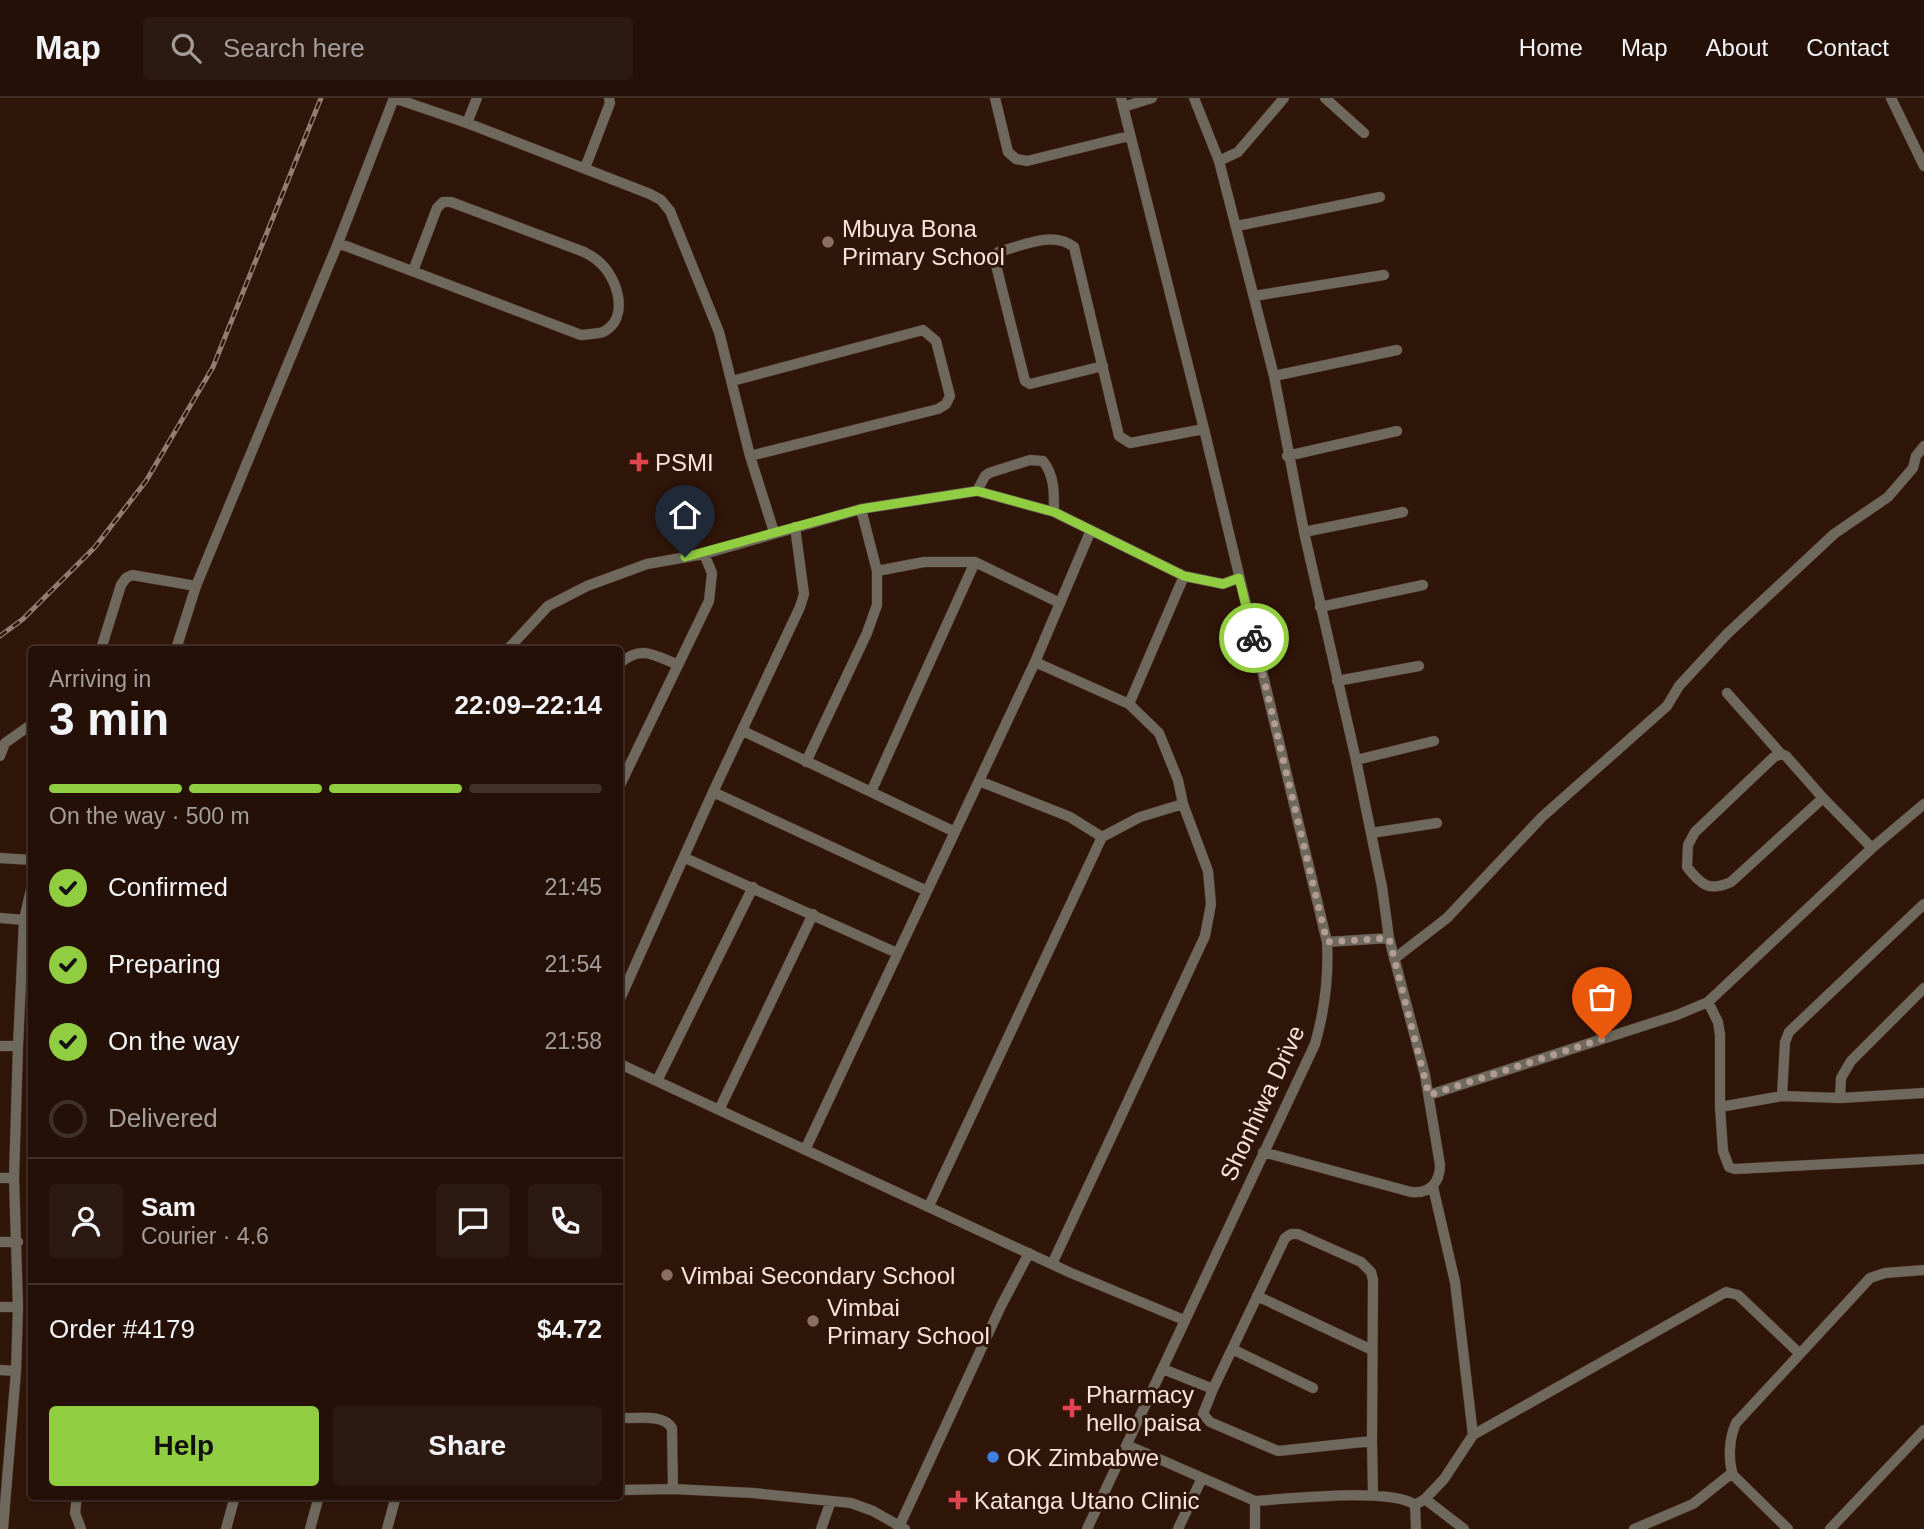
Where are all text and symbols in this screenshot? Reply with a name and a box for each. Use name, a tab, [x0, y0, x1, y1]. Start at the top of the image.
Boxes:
search box	[143, 17, 633, 80]
text: Map	[35, 29, 101, 66]
icon: search	[167, 29, 205, 67]
text: Search here	[223, 33, 365, 63]
text: Home	[1519, 34, 1583, 61]
text: Map	[1621, 34, 1668, 61]
text: About	[1706, 34, 1768, 61]
text: Contact	[1806, 34, 1889, 61]
place label: Mbuya Bona Primary School	[842, 215, 1005, 270]
marker: Mbuya Bona Primary School	[820, 234, 836, 250]
place label: PSMI	[655, 449, 714, 476]
marker: PSMI	[629, 452, 649, 472]
pin	[655, 485, 715, 557]
icon: home	[666, 496, 704, 534]
courier	[1219, 603, 1289, 673]
icon: bike	[1235, 619, 1273, 657]
text: Arriving in	[49, 666, 151, 692]
text: 22:09–22:14	[455, 690, 602, 720]
text: 3 min	[49, 693, 169, 745]
text: On the way · 500 m	[49, 803, 250, 829]
icon: check	[49, 869, 87, 907]
text: Confirmed	[108, 872, 228, 902]
text: 21:45	[544, 874, 602, 900]
icon: check	[49, 946, 87, 984]
text: Preparing	[108, 949, 221, 979]
text: 21:54	[544, 951, 602, 977]
pin	[1572, 967, 1632, 1039]
icon: bag	[1583, 978, 1621, 1016]
street label: Shonhiwa Drive	[1214, 1021, 1310, 1185]
icon: check	[49, 1023, 87, 1061]
text: On the way	[108, 1026, 240, 1056]
text: 21:58	[544, 1028, 602, 1054]
text: Delivered	[108, 1103, 218, 1133]
button: person	[49, 1184, 123, 1258]
button: chat	[436, 1184, 510, 1258]
button: phone	[528, 1184, 602, 1258]
text: Sam	[141, 1192, 196, 1222]
text: Courier · 4.6	[141, 1223, 269, 1249]
place label: Vimbai Secondary School	[681, 1262, 955, 1289]
marker: Vimbai Secondary School	[659, 1267, 675, 1283]
place label: Vimbai Primary School	[827, 1294, 990, 1349]
marker: Vimbai Primary School	[805, 1313, 821, 1329]
text: Order #4179	[49, 1314, 195, 1344]
text: $4.72	[537, 1314, 602, 1344]
place label: Pharmacy hello paisa	[1086, 1381, 1201, 1436]
marker: Pharmacy hello paisa	[1064, 1400, 1080, 1416]
button: Help	[49, 1406, 319, 1486]
button: Share	[333, 1406, 602, 1486]
place label: OK Zimbabwe	[1007, 1444, 1159, 1471]
marker: OK Zimbabwe	[985, 1449, 1001, 1465]
place label: Katanga Utano Clinic	[974, 1487, 1199, 1514]
marker: Katanga Utano Clinic	[948, 1490, 968, 1510]

